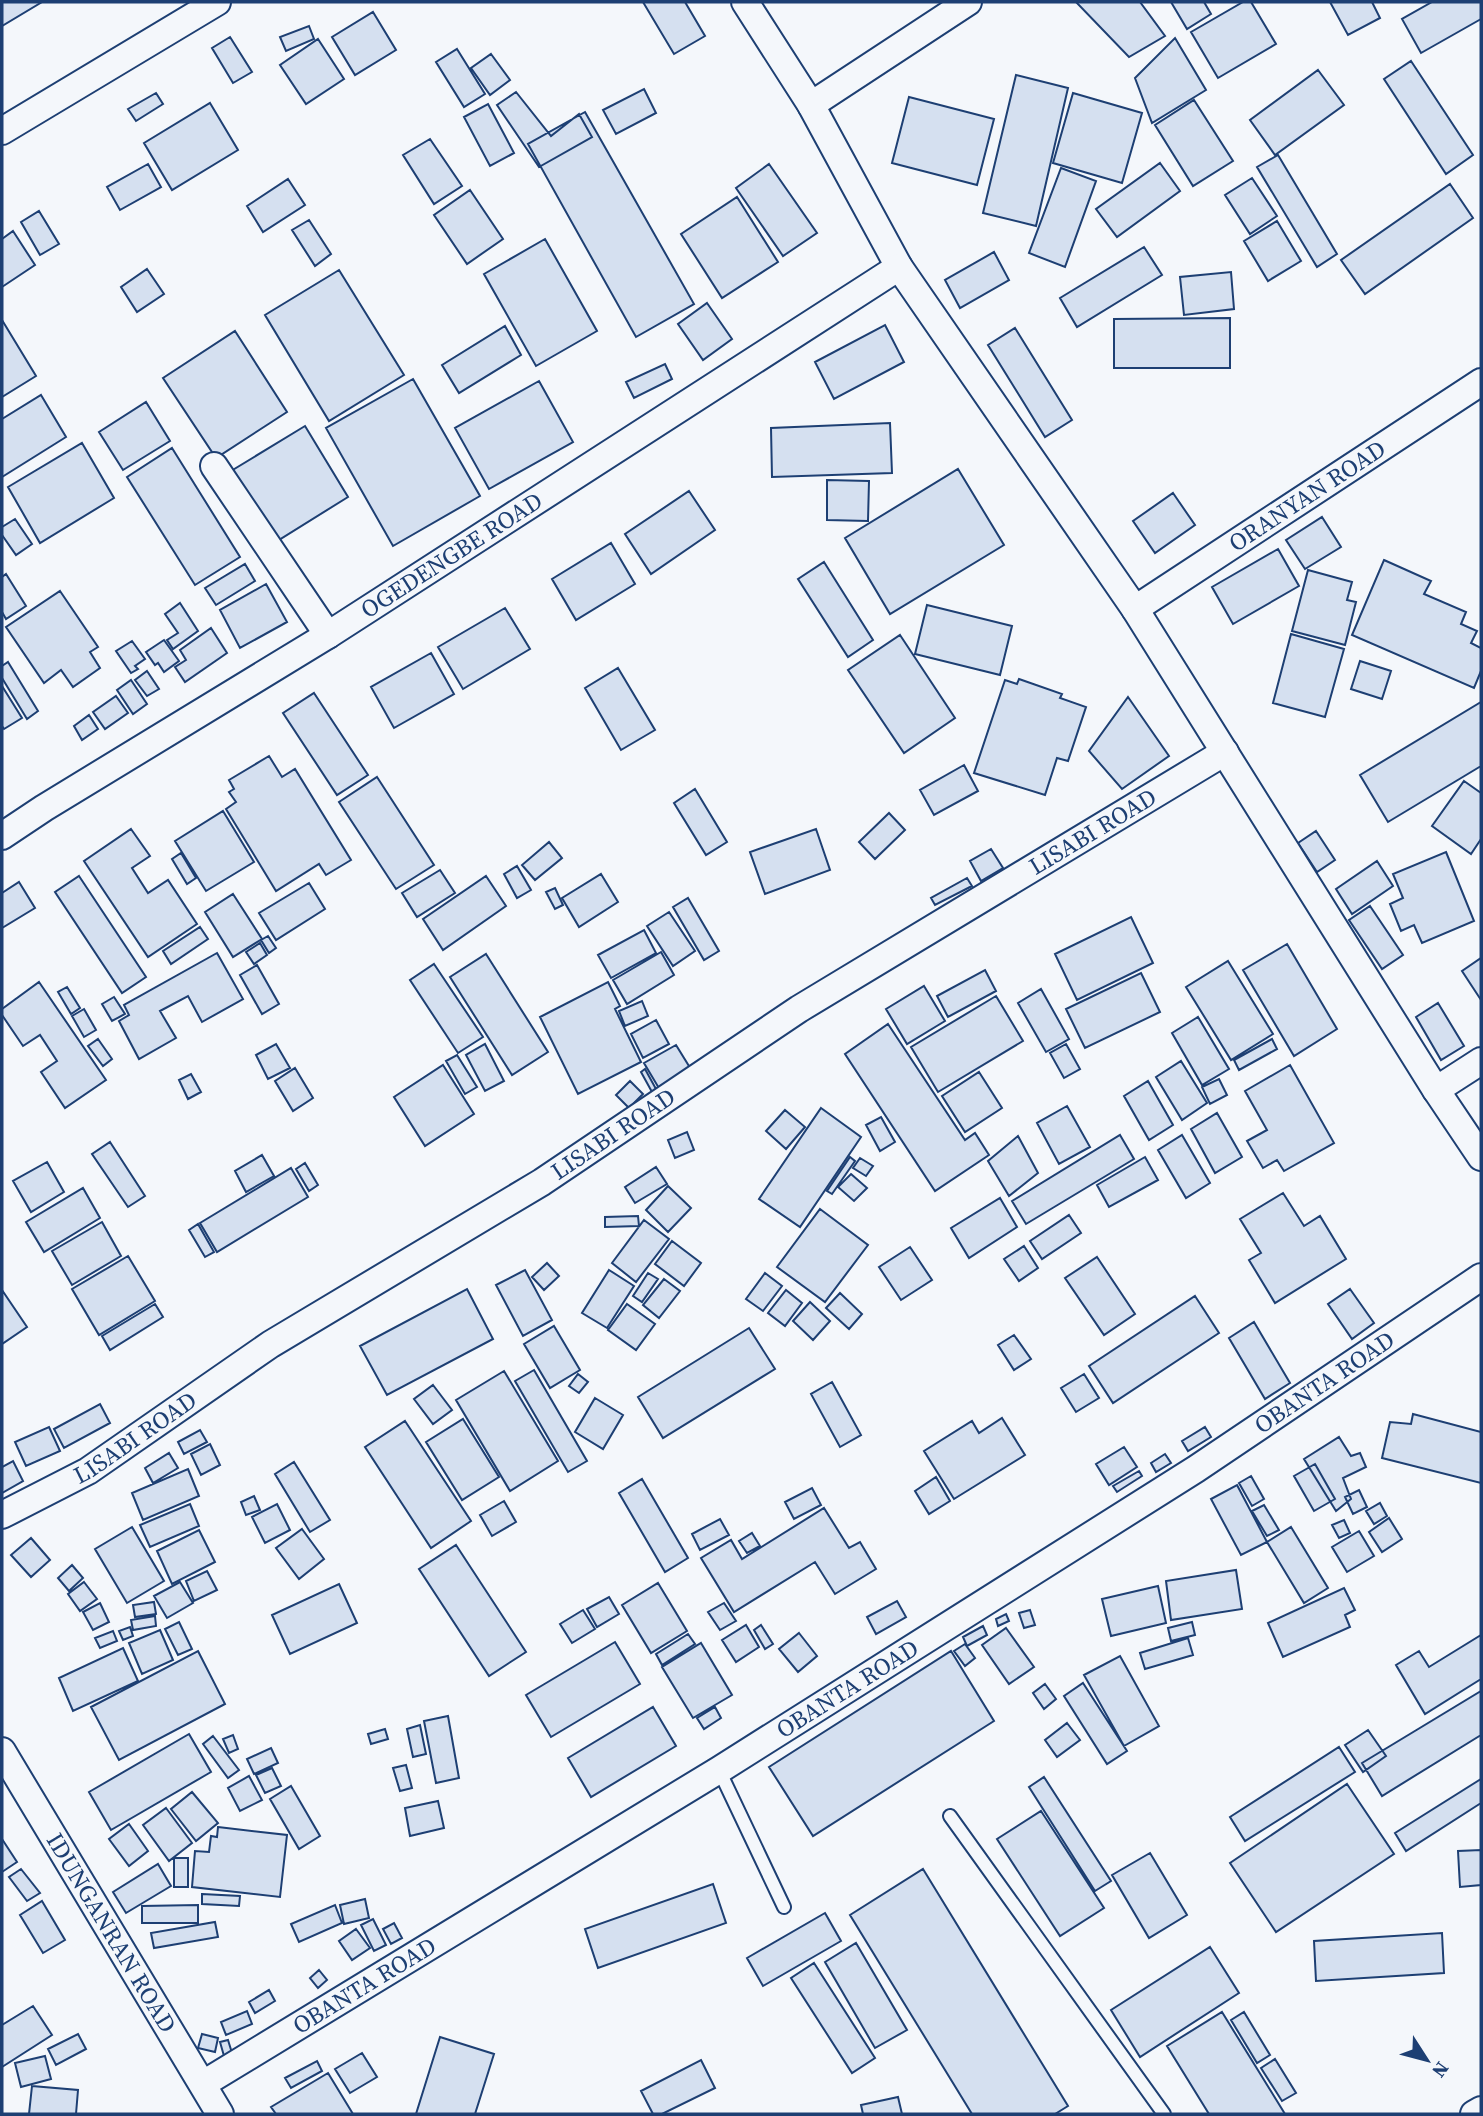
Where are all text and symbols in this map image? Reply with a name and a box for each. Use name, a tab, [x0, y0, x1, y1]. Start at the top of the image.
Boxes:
street label: ORANYAN ROAD	[1222, 432, 1392, 559]
street label: OGEDENGBE ROAD	[354, 484, 549, 626]
street label: LISABI ROAD	[1023, 780, 1162, 882]
street label: LISABI ROAD	[544, 1080, 682, 1187]
street label: OBANTA ROAD	[1248, 1323, 1401, 1441]
street label: LISABI ROAD	[68, 1383, 203, 1492]
street label: OBANTA ROAD	[770, 1631, 925, 1746]
street label: IDUNGANRAN ROAD	[39, 1826, 184, 2039]
street label: OBANTA ROAD	[286, 1929, 442, 2042]
north arrow	[1392, 2025, 1462, 2095]
text: N	[1426, 2057, 1455, 2083]

